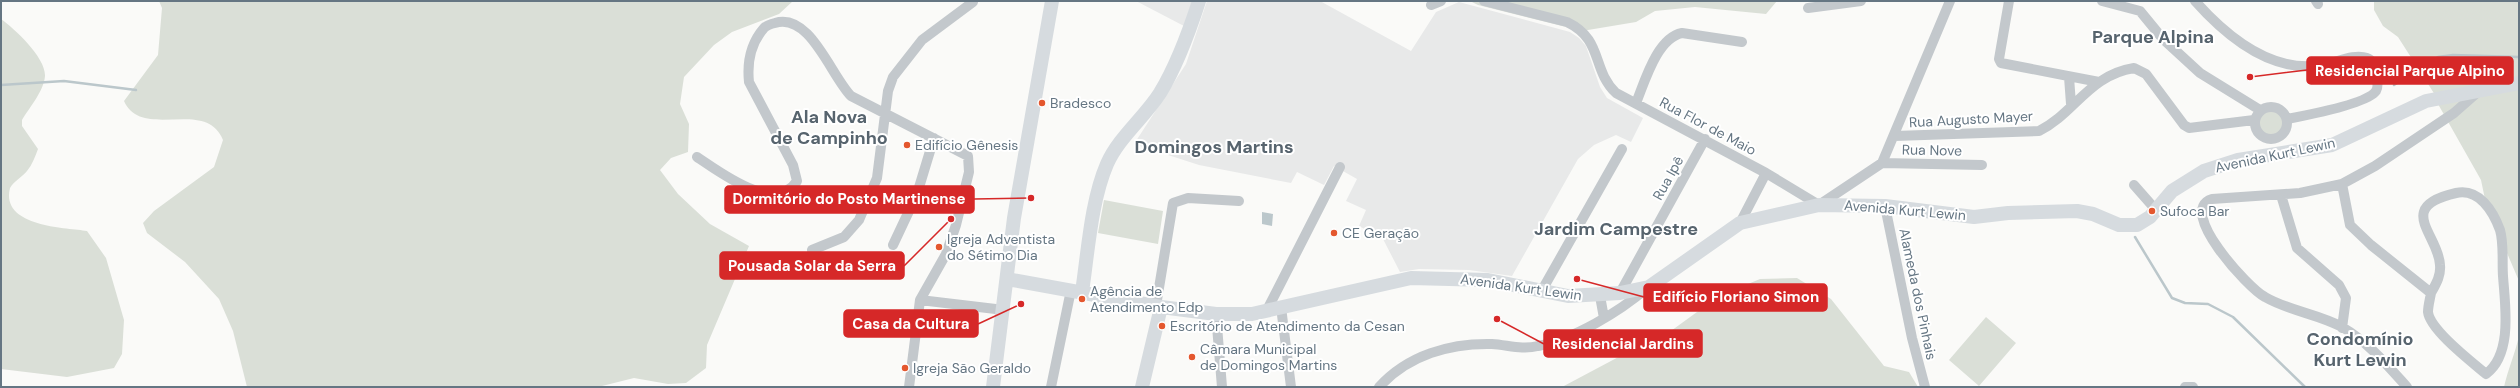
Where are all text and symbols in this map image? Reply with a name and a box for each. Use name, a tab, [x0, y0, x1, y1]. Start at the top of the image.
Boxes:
district label: Parque Alpina	[2092, 25, 2214, 49]
callout: Residencial Parque Alpino	[2307, 57, 2513, 84]
text: Residencial Parque Alpino	[2315, 61, 2505, 81]
street label: Rua Flor de Maio	[1657, 93, 1759, 159]
place label: Bradesco	[1050, 94, 1111, 112]
marker: Bradesco	[1037, 98, 1047, 108]
district label: Ala Nova de Campinho	[770, 105, 888, 150]
street label: Rua Augusto Mayer	[1909, 107, 2033, 131]
street label: Avenida Kurt Lewin	[2213, 133, 2337, 177]
district label: Domingos Martins	[1134, 135, 1294, 159]
place label: Edifício Gênesis	[915, 136, 1018, 154]
marker: Edifício Gênesis	[902, 140, 912, 150]
street label: Rua Nove	[1902, 140, 1962, 160]
street label: Rua Ipê	[1649, 153, 1687, 203]
callout: Dormitório do Posto Martinense	[725, 186, 974, 213]
text: Dormitório do Posto Martinense	[732, 189, 966, 209]
street label: Avenida Kurt Lewin	[1843, 196, 1967, 224]
place label: Sufoca Bar	[2160, 202, 2230, 220]
marker: Sufoca Bar	[2147, 206, 2157, 216]
district label: Jardim Campestre	[1534, 217, 1698, 241]
place label: CE Geração	[1342, 224, 1419, 242]
street label: Alameda dos Pinhais	[1895, 227, 1941, 361]
marker: CE Geração	[1329, 228, 1339, 238]
place label: Igreja Adventista do Sétimo Dia	[947, 230, 1055, 264]
marker: Igreja Adventista do Sétimo Dia	[934, 242, 944, 252]
callout: Pousada Solar da Serra	[720, 252, 904, 279]
text: Pousada Solar da Serra	[728, 256, 896, 276]
street label: Avenida Kurt Lewin	[1459, 270, 1583, 304]
place label: Agência de Atendimento Edp	[1090, 282, 1204, 316]
callout: Edifício Floriano Simon	[1644, 284, 1827, 311]
text: Edifício Floriano Simon	[1653, 287, 1819, 307]
marker: Agência de Atendimento Edp	[1077, 294, 1087, 304]
callout: Casa da Cultura	[844, 310, 978, 337]
text: Casa da Cultura	[852, 314, 970, 334]
place label: Escritório de Atendimento da Cesan	[1170, 317, 1405, 335]
marker: Escritório de Atendimento da Cesan	[1157, 321, 1167, 331]
district label: Condomínio Kurt Lewin	[2307, 327, 2413, 372]
callout: Residencial Jardins	[1544, 330, 1702, 357]
text: Residencial Jardins	[1552, 334, 1694, 354]
place label: Câmara Municipal de Domingos Martins	[1200, 340, 1337, 374]
marker: Câmara Municipal de Domingos Martins	[1187, 352, 1197, 362]
place label: Igreja São Geraldo	[913, 359, 1031, 377]
marker: Igreja São Geraldo	[900, 363, 910, 373]

